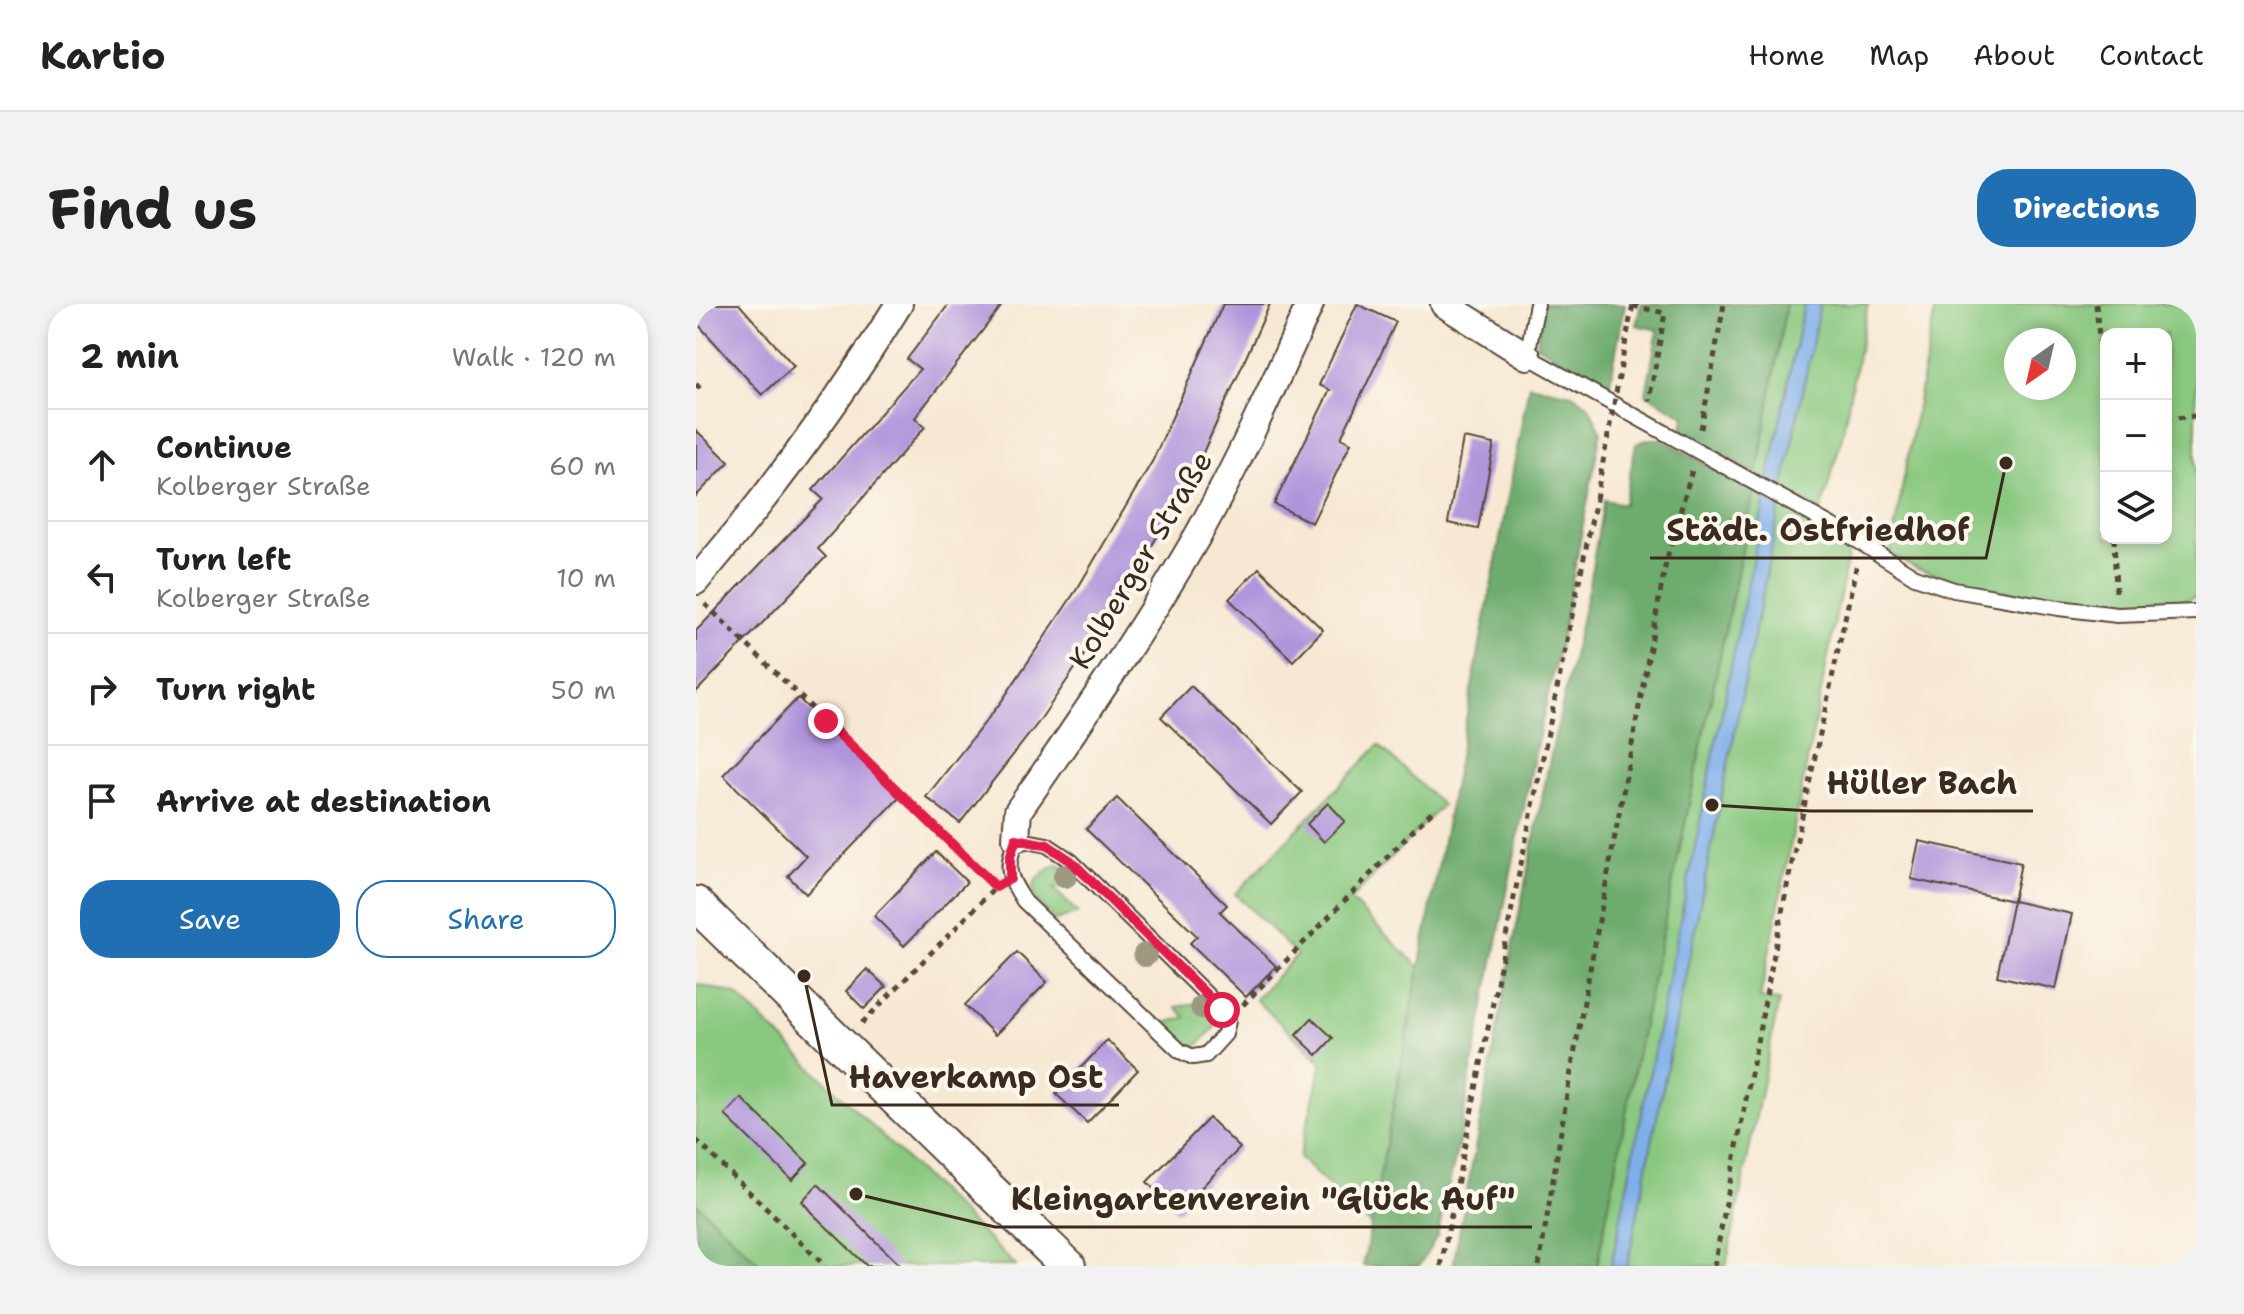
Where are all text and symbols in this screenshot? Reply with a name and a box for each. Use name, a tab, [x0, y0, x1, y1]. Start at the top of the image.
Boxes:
text: Kartio	[40, 30, 166, 81]
text: Home	[1748, 36, 1825, 74]
text: Map	[1869, 36, 1929, 74]
text: About	[1973, 36, 2055, 74]
text: Contact	[2099, 36, 2204, 74]
button: Directions	[1977, 169, 2196, 247]
text: Find us	[48, 171, 257, 246]
north arrow	[2004, 328, 2076, 400]
map controls	[2100, 328, 2172, 544]
button: +	[2100, 328, 2172, 400]
text: 2 min	[80, 333, 179, 379]
text: Walk · 120 m	[452, 339, 616, 374]
button: −	[2100, 400, 2172, 472]
text: Continue	[156, 427, 292, 468]
icon: ahead	[80, 443, 124, 487]
street label: Kolberger Straße	[1059, 443, 1222, 677]
text: 60 m	[549, 448, 616, 483]
text: Kolberger Straße	[156, 468, 371, 503]
button: layers	[2100, 472, 2172, 544]
callout: Städt. Ostfriedhof	[1650, 502, 1986, 558]
text: Städt. Ostfriedhof	[1666, 508, 1970, 551]
text: Turn left	[156, 539, 291, 580]
icon: left	[80, 555, 124, 599]
text: 10 m	[556, 560, 616, 595]
text: Kolberger Straße	[156, 580, 371, 615]
icon: right	[80, 667, 124, 711]
text: Turn right	[156, 669, 315, 710]
text: 50 m	[551, 672, 616, 707]
route end	[808, 703, 844, 739]
callout: Hüller Bach	[1810, 755, 2033, 811]
text: Hüller Bach	[1826, 761, 2018, 804]
icon: arrive	[80, 779, 124, 823]
text: Arrive at destination	[156, 781, 491, 822]
button: Save	[80, 880, 340, 958]
button: Share	[356, 880, 616, 958]
route start	[1204, 992, 1240, 1028]
callout: Haverkamp Ost	[832, 1049, 1119, 1105]
text: Haverkamp Ost	[849, 1055, 1103, 1098]
callout: Kleingartenverein "Glück Auf"	[995, 1171, 1532, 1227]
text: Kleingartenverein "Glück Auf"	[1011, 1177, 1515, 1220]

